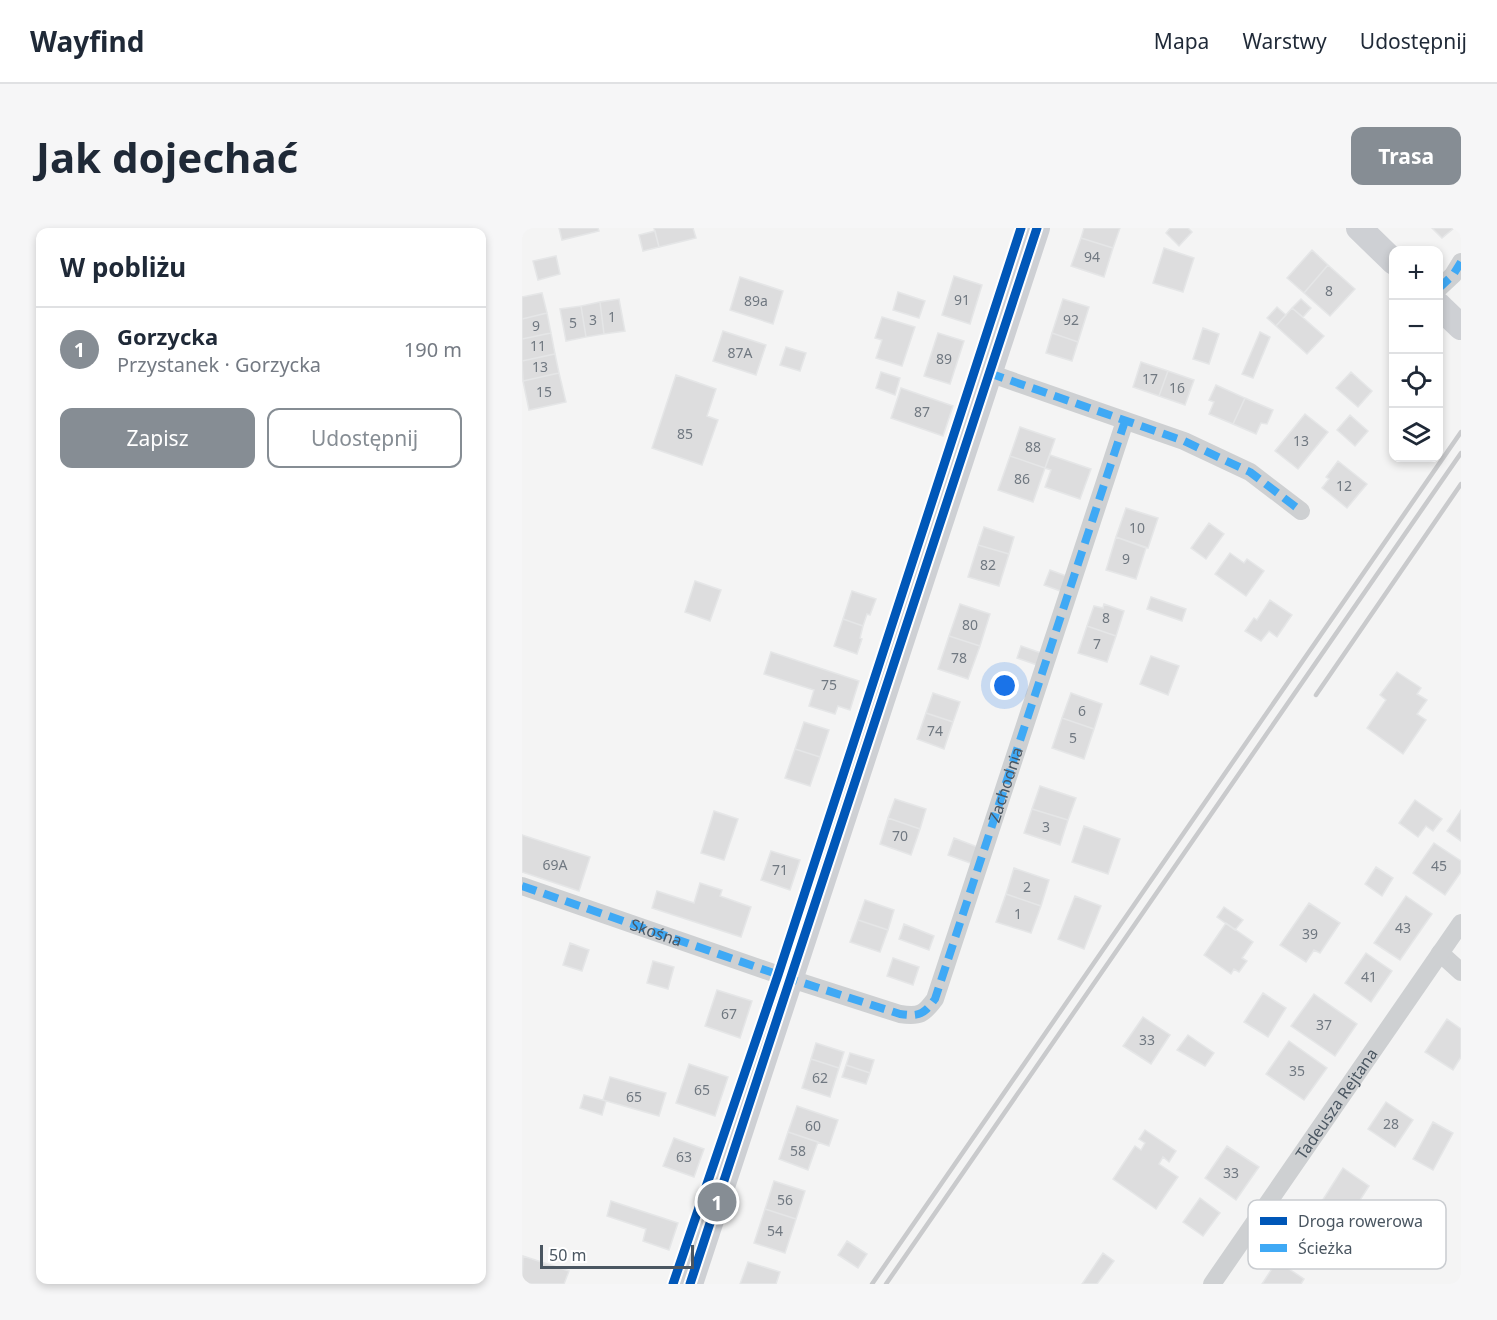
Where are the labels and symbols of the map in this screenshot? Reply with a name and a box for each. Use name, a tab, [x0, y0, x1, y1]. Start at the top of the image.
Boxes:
house number: 94	[1084, 247, 1100, 266]
house number: 8	[1325, 281, 1333, 300]
house number: 91	[954, 290, 970, 309]
house number: 89a	[744, 291, 768, 310]
house number: 1	[608, 307, 616, 326]
house number: 3	[589, 310, 597, 329]
house number: 92	[1063, 310, 1079, 329]
house number: 5	[569, 313, 577, 332]
house number: 9	[532, 316, 540, 335]
house number: 11	[530, 336, 546, 355]
house number: 87A	[728, 343, 753, 362]
house number: 89	[936, 349, 952, 368]
house number: 13	[532, 357, 548, 376]
house number: 17	[1142, 369, 1158, 388]
house number: 16	[1169, 378, 1185, 397]
house number: 15	[536, 382, 552, 401]
house number: 87	[914, 402, 930, 421]
house number: 85	[677, 424, 693, 443]
house number: 13	[1293, 431, 1309, 450]
house number: 88	[1025, 437, 1041, 456]
house number: 86	[1014, 469, 1030, 488]
house number: 12	[1336, 476, 1352, 495]
house number: 10	[1129, 518, 1145, 537]
house number: 9	[1122, 549, 1130, 568]
house number: 82	[980, 555, 996, 574]
house number: 8	[1102, 608, 1110, 627]
house number: 80	[962, 615, 978, 634]
house number: 7	[1093, 634, 1101, 653]
house number: 78	[951, 648, 967, 667]
your location	[990, 671, 1019, 700]
house number: 75	[821, 675, 837, 694]
house number: 6	[1078, 701, 1086, 720]
house number: 74	[927, 721, 943, 740]
house number: 5	[1069, 728, 1077, 747]
street label: Zachodnia	[983, 744, 1028, 825]
house number: 3	[1042, 817, 1050, 836]
house number: 70	[892, 826, 908, 845]
house number: 69A	[543, 855, 568, 874]
house number: 45	[1431, 856, 1447, 875]
house number: 71	[772, 860, 788, 879]
house number: 2	[1023, 877, 1031, 896]
house number: 1	[1014, 904, 1022, 923]
street label: Skośna	[627, 913, 685, 952]
house number: 43	[1395, 918, 1411, 937]
house number: 39	[1302, 924, 1318, 943]
house number: 41	[1361, 967, 1377, 986]
house number: 67	[721, 1004, 737, 1023]
house number: 37	[1316, 1015, 1332, 1034]
house number: 33	[1139, 1030, 1155, 1049]
street label: Tadeusza Rejtana	[1290, 1044, 1382, 1164]
house number: 35	[1289, 1061, 1305, 1080]
house number: 62	[812, 1068, 828, 1087]
house number: 65	[694, 1080, 710, 1099]
house number: 65	[626, 1087, 642, 1106]
house number: 28	[1383, 1114, 1399, 1133]
house number: 60	[805, 1116, 821, 1135]
house number: 58	[790, 1141, 806, 1160]
house number: 63	[676, 1147, 692, 1166]
house number: 33	[1223, 1163, 1239, 1182]
pin: 1	[698, 1180, 736, 1224]
house number: 56	[777, 1190, 793, 1209]
legend	[1248, 1200, 1446, 1269]
text: Droga rowerowa	[1298, 1210, 1423, 1232]
house number: 54	[767, 1221, 783, 1240]
text: Ścieżka	[1298, 1237, 1353, 1259]
scale bar	[540, 1242, 694, 1270]

